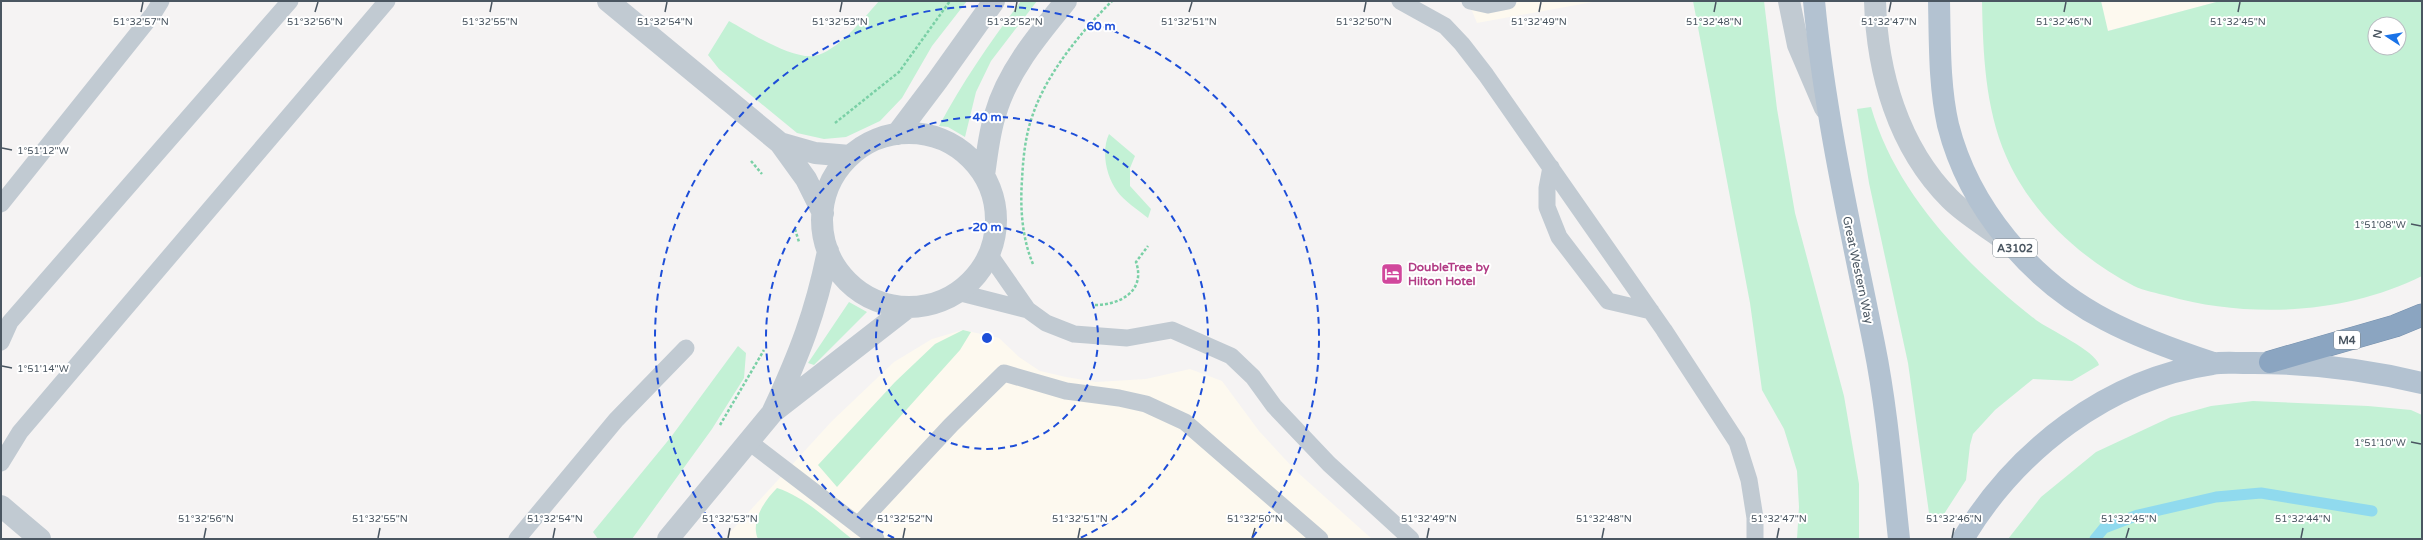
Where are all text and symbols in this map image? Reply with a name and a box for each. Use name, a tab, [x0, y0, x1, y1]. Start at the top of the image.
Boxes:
text: 51°32'57"N	[113, 16, 169, 28]
text: 51°32'56"N	[287, 16, 343, 28]
text: 51°32'55"N	[462, 16, 518, 28]
text: 51°32'54"N	[637, 16, 693, 28]
text: 51°32'53"N	[812, 16, 868, 28]
text: 51°32'52"N	[987, 16, 1043, 28]
text: 51°32'51"N	[1161, 16, 1217, 28]
text: 51°32'50"N	[1336, 16, 1392, 28]
text: 51°32'49"N	[1511, 16, 1567, 28]
text: 51°32'48"N	[1686, 16, 1742, 28]
text: 51°32'47"N	[1861, 16, 1917, 28]
text: 51°32'46"N	[2036, 16, 2092, 28]
text: 51°32'45"N	[2210, 16, 2266, 28]
north arrow	[2367, 16, 2407, 56]
text: 60 m	[1086, 19, 1116, 33]
text: N	[2370, 28, 2385, 40]
text: 40 m	[972, 110, 1002, 124]
text: 1°51'12"W	[17, 145, 69, 157]
street label: Great Western Way	[1840, 215, 1876, 326]
text: 1°51'08"W	[2354, 219, 2406, 231]
text: 20 m	[972, 220, 1002, 234]
road number: A3102	[1993, 239, 2037, 257]
place label: DoubleTree by Hilton Hotel	[1408, 260, 1490, 288]
hotel icon: DoubleTree by Hilton Hotel	[1379, 261, 1405, 287]
centre of rings	[980, 331, 994, 345]
road number: M4	[2334, 331, 2360, 349]
text: 1°51'14"W	[17, 363, 69, 375]
text: 1°51'10"W	[2354, 437, 2406, 449]
text: 51°32'56"N	[178, 513, 234, 525]
text: 51°32'55"N	[352, 513, 408, 525]
text: 51°32'54"N	[527, 513, 583, 525]
text: 51°32'53"N	[702, 513, 758, 525]
text: 51°32'52"N	[877, 513, 933, 525]
text: 51°32'51"N	[1052, 513, 1108, 525]
text: 51°32'50"N	[1227, 513, 1283, 525]
text: 51°32'49"N	[1401, 513, 1457, 525]
text: 51°32'48"N	[1576, 513, 1632, 525]
text: 51°32'47"N	[1751, 513, 1807, 525]
text: 51°32'46"N	[1926, 513, 1982, 525]
text: 51°32'45"N	[2101, 513, 2157, 525]
text: 51°32'44"N	[2275, 513, 2331, 525]

